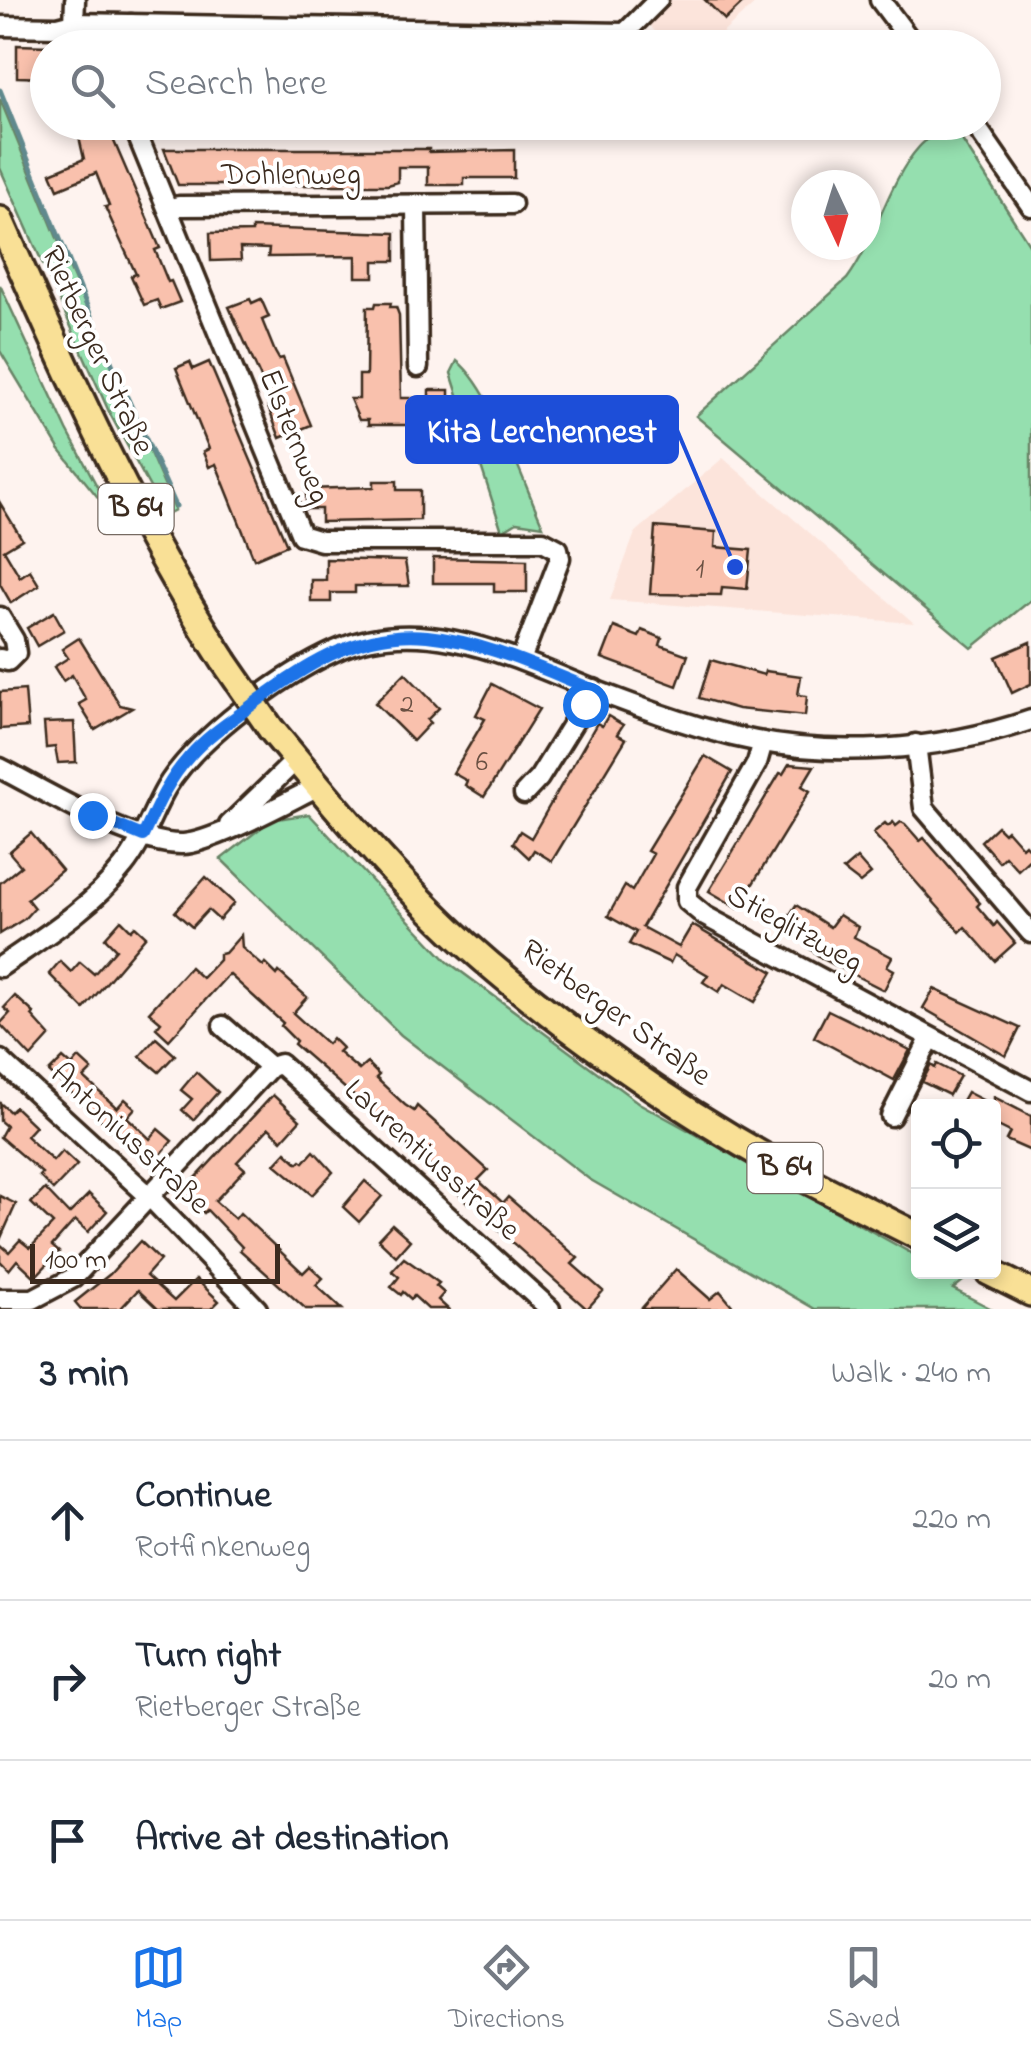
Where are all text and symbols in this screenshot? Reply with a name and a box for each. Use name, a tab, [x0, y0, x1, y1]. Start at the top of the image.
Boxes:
search box	[30, 30, 1001, 140]
text: Search here	[145, 57, 327, 113]
icon: search	[65, 58, 120, 113]
street label: Dohlenweg	[220, 153, 361, 200]
north arrow	[791, 170, 881, 260]
street label: Rietberger Straße	[27, 239, 165, 464]
street label: Elsternweg	[245, 363, 341, 511]
callout: Kita Lerchennest	[407, 397, 677, 462]
text: Kita Lerchennest	[427, 408, 657, 459]
road number: B 64	[98, 484, 174, 534]
house number: 1	[696, 550, 705, 591]
route start	[563, 682, 609, 728]
house number: 2	[400, 685, 414, 726]
house number: 6	[476, 743, 488, 784]
route end	[70, 793, 116, 839]
street label: Stieglitzweg	[717, 873, 871, 987]
street label: Rietberger Straße	[510, 929, 721, 1100]
street label: Antoniusstraße	[38, 1053, 220, 1227]
street label: Laurentiusstraße	[332, 1069, 530, 1254]
map controls	[911, 1099, 1001, 1279]
button: locate	[911, 1099, 1001, 1189]
road number: B 64	[748, 1143, 822, 1193]
button: layers	[911, 1189, 1001, 1279]
scale bar	[30, 1239, 280, 1284]
text: 100 m	[45, 1241, 107, 1282]
text: 3 min	[40, 1344, 129, 1405]
text: Walk · 240 m	[831, 1351, 991, 1398]
text: Continue	[135, 1469, 271, 1525]
icon: ahead	[40, 1493, 95, 1548]
text: 220 m	[913, 1497, 991, 1544]
text: Rotfinkenweg	[135, 1525, 310, 1572]
text: Turn right	[135, 1629, 281, 1685]
icon: right	[40, 1653, 95, 1708]
text: 20 m	[928, 1657, 991, 1704]
text: Rietberger Straße	[135, 1685, 361, 1732]
text: Arrive at destination	[135, 1812, 449, 1868]
icon: arrive	[40, 1813, 95, 1868]
tab: Map	[131, 1940, 186, 2041]
tab: Directions	[448, 1940, 565, 2041]
tab: Saved	[827, 1940, 900, 2041]

